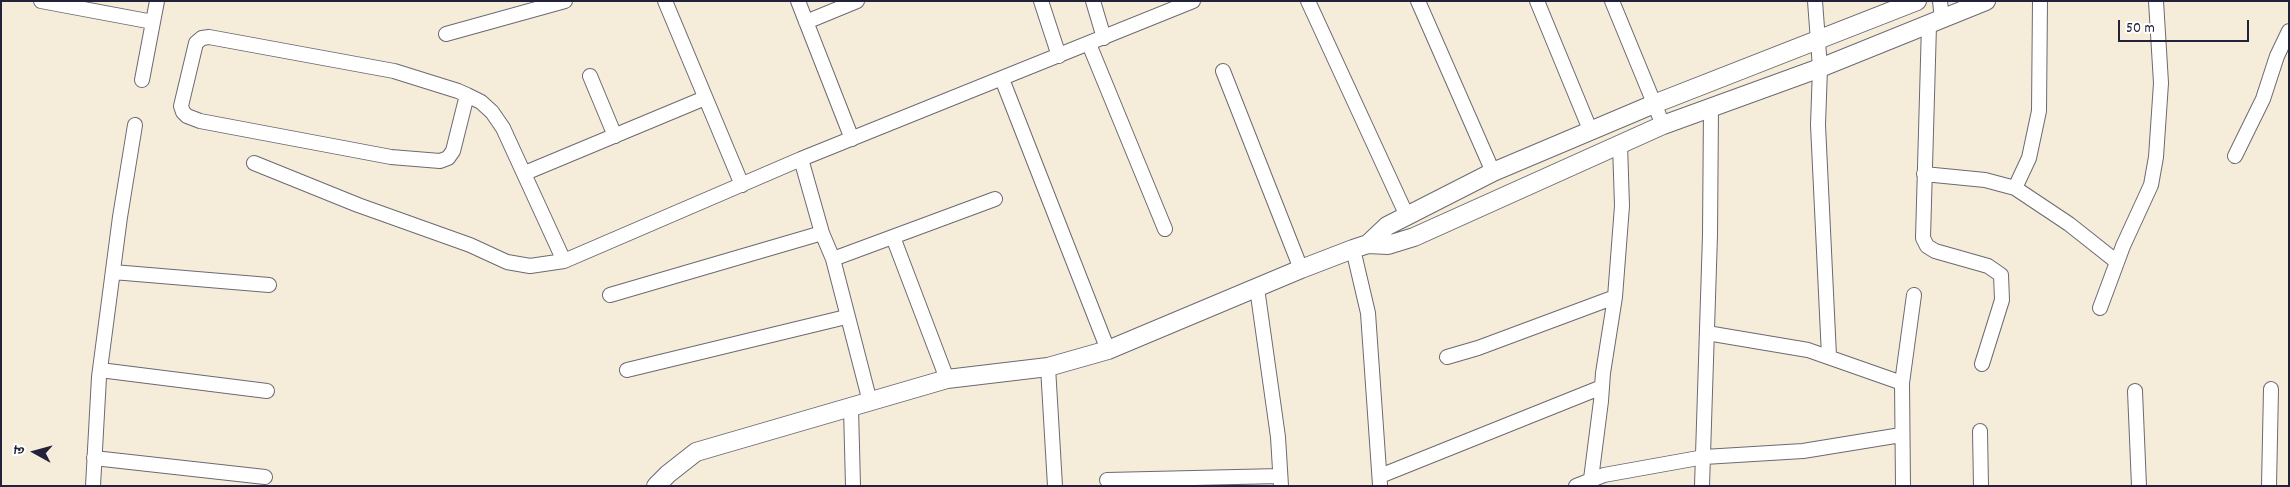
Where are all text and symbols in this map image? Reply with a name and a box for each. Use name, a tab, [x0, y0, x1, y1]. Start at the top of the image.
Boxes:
scale bar	[2120, 10, 2251, 42]
text: 50 m	[2126, 18, 2155, 40]
north arrow	[10, 427, 60, 477]
text: उ	[10, 445, 31, 455]

